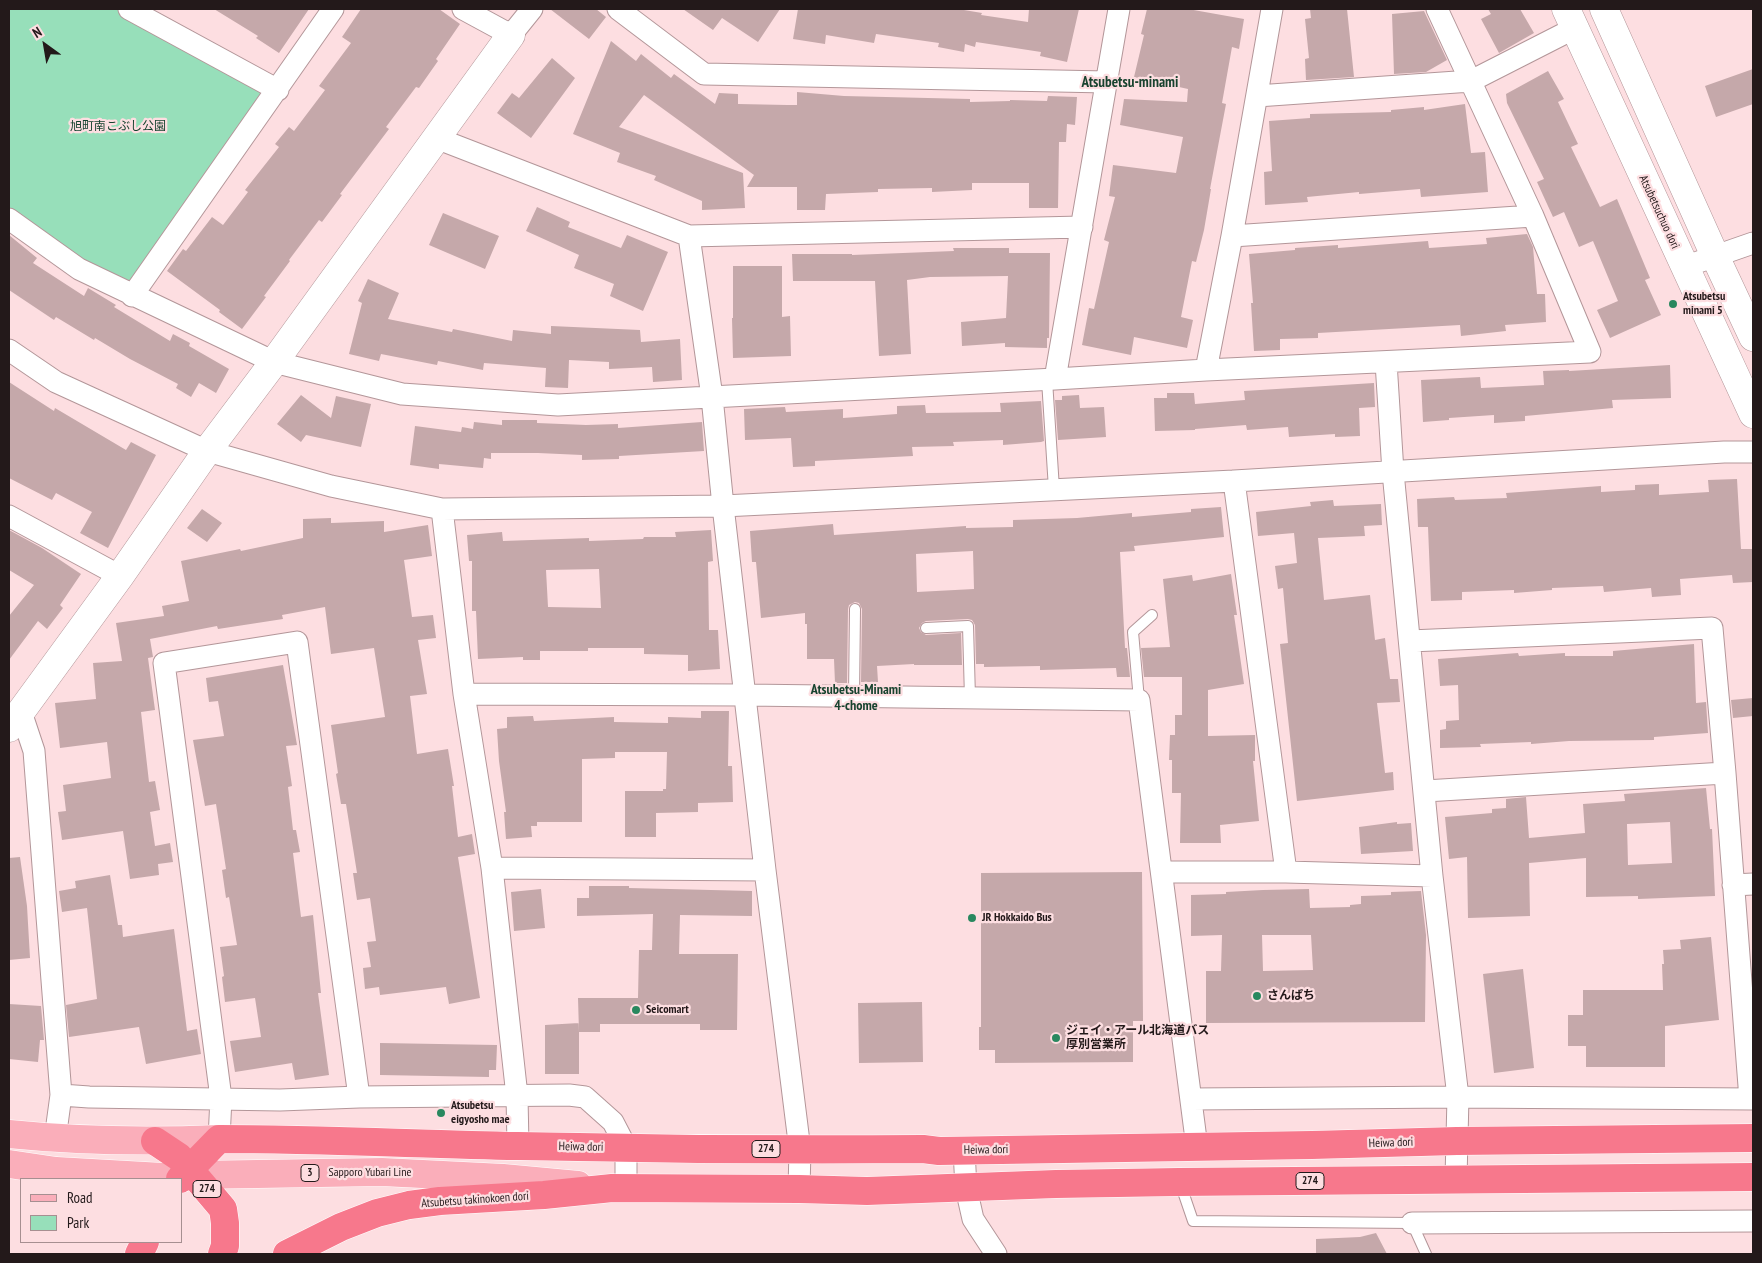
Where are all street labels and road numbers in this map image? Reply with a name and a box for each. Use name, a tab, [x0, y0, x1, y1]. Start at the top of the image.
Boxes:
street label: Atsubetsuchuo dori	[1636, 173, 1682, 251]
street label: Heiwa dori	[1368, 1135, 1414, 1151]
street label: Heiwa dori	[559, 1139, 603, 1155]
road number: 274	[752, 1140, 780, 1158]
street label: Heiwa dori	[964, 1142, 1008, 1158]
road number: 3	[301, 1164, 319, 1182]
street label: Sapporo Yubari Line	[329, 1166, 411, 1180]
road number: 274	[1296, 1172, 1324, 1190]
road number: 274	[193, 1180, 221, 1198]
street label: Atsubetsu takinokoen dori	[421, 1189, 529, 1211]

